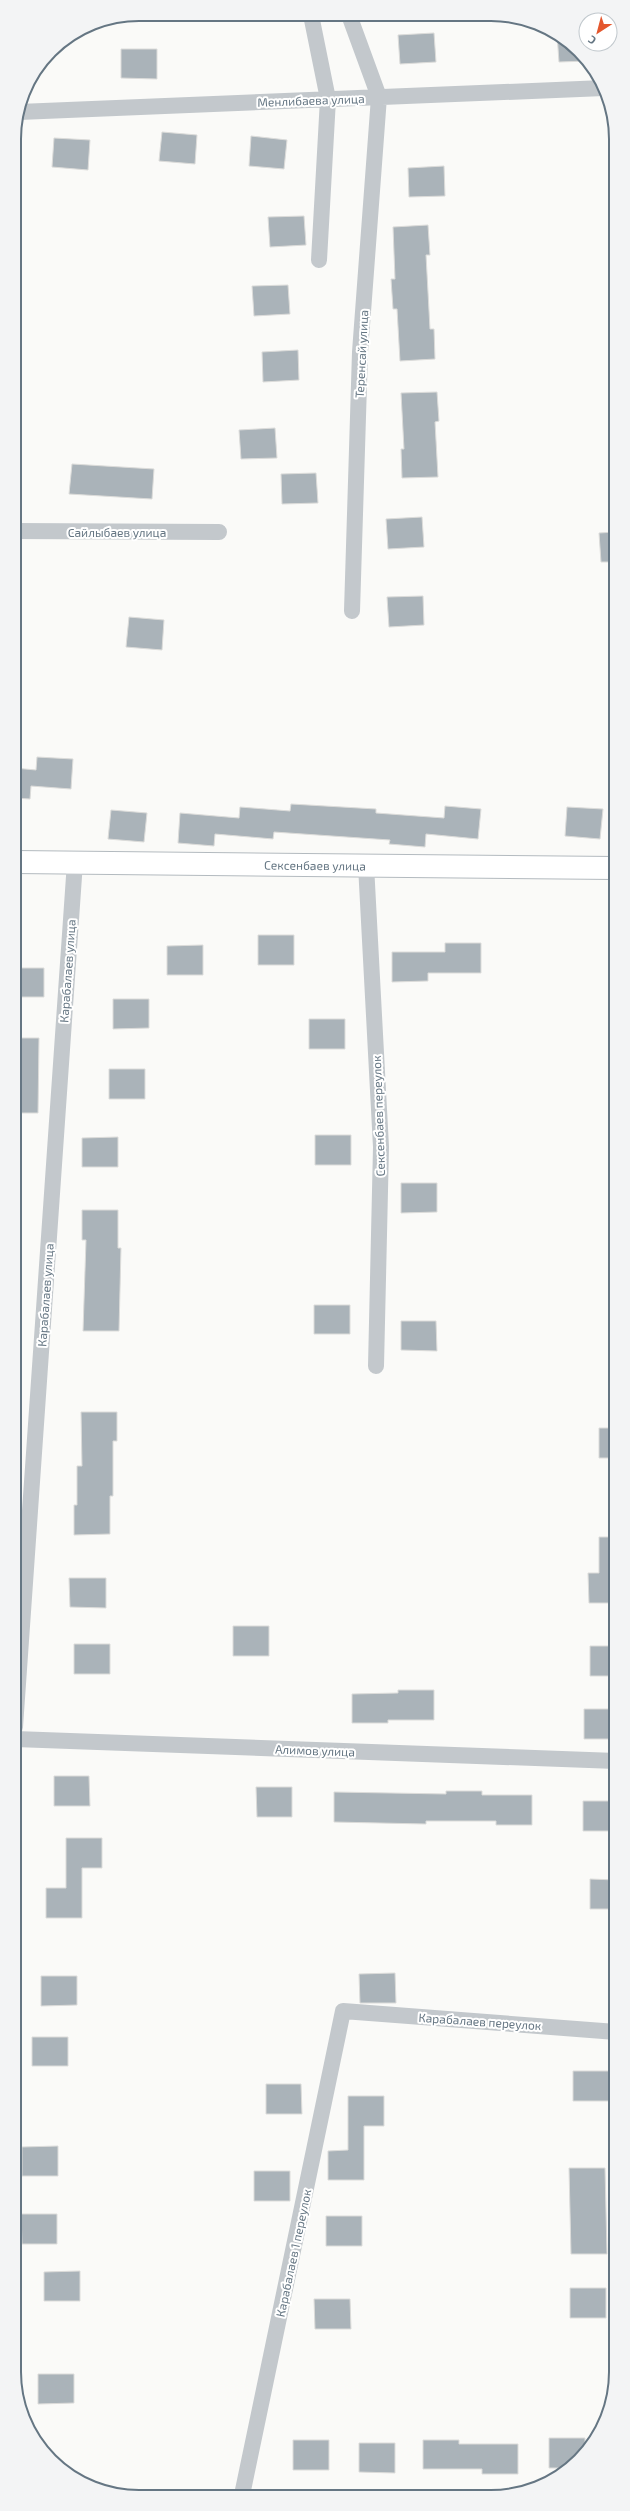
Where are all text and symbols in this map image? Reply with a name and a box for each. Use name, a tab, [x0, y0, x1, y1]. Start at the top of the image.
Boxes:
north arrow	[578, 12, 618, 52]
text: С	[585, 33, 598, 48]
street label: Менлибаева улица	[257, 91, 365, 110]
street label: Теренсай улица	[352, 310, 371, 399]
street label: Сайлыбаев улица	[68, 525, 166, 540]
street label: Сексенбаев улица	[264, 857, 366, 873]
street label: Карабалаев улица	[56, 919, 79, 1023]
street label: Сексенбаев переулок	[369, 1055, 388, 1177]
street label: Карабалаев улица	[34, 1243, 57, 1347]
street label: Алимов улица	[275, 1742, 355, 1759]
street label: Карабалаев переулок	[418, 2010, 542, 2033]
street label: Карабалаев 1 переулок	[273, 2187, 314, 2318]

